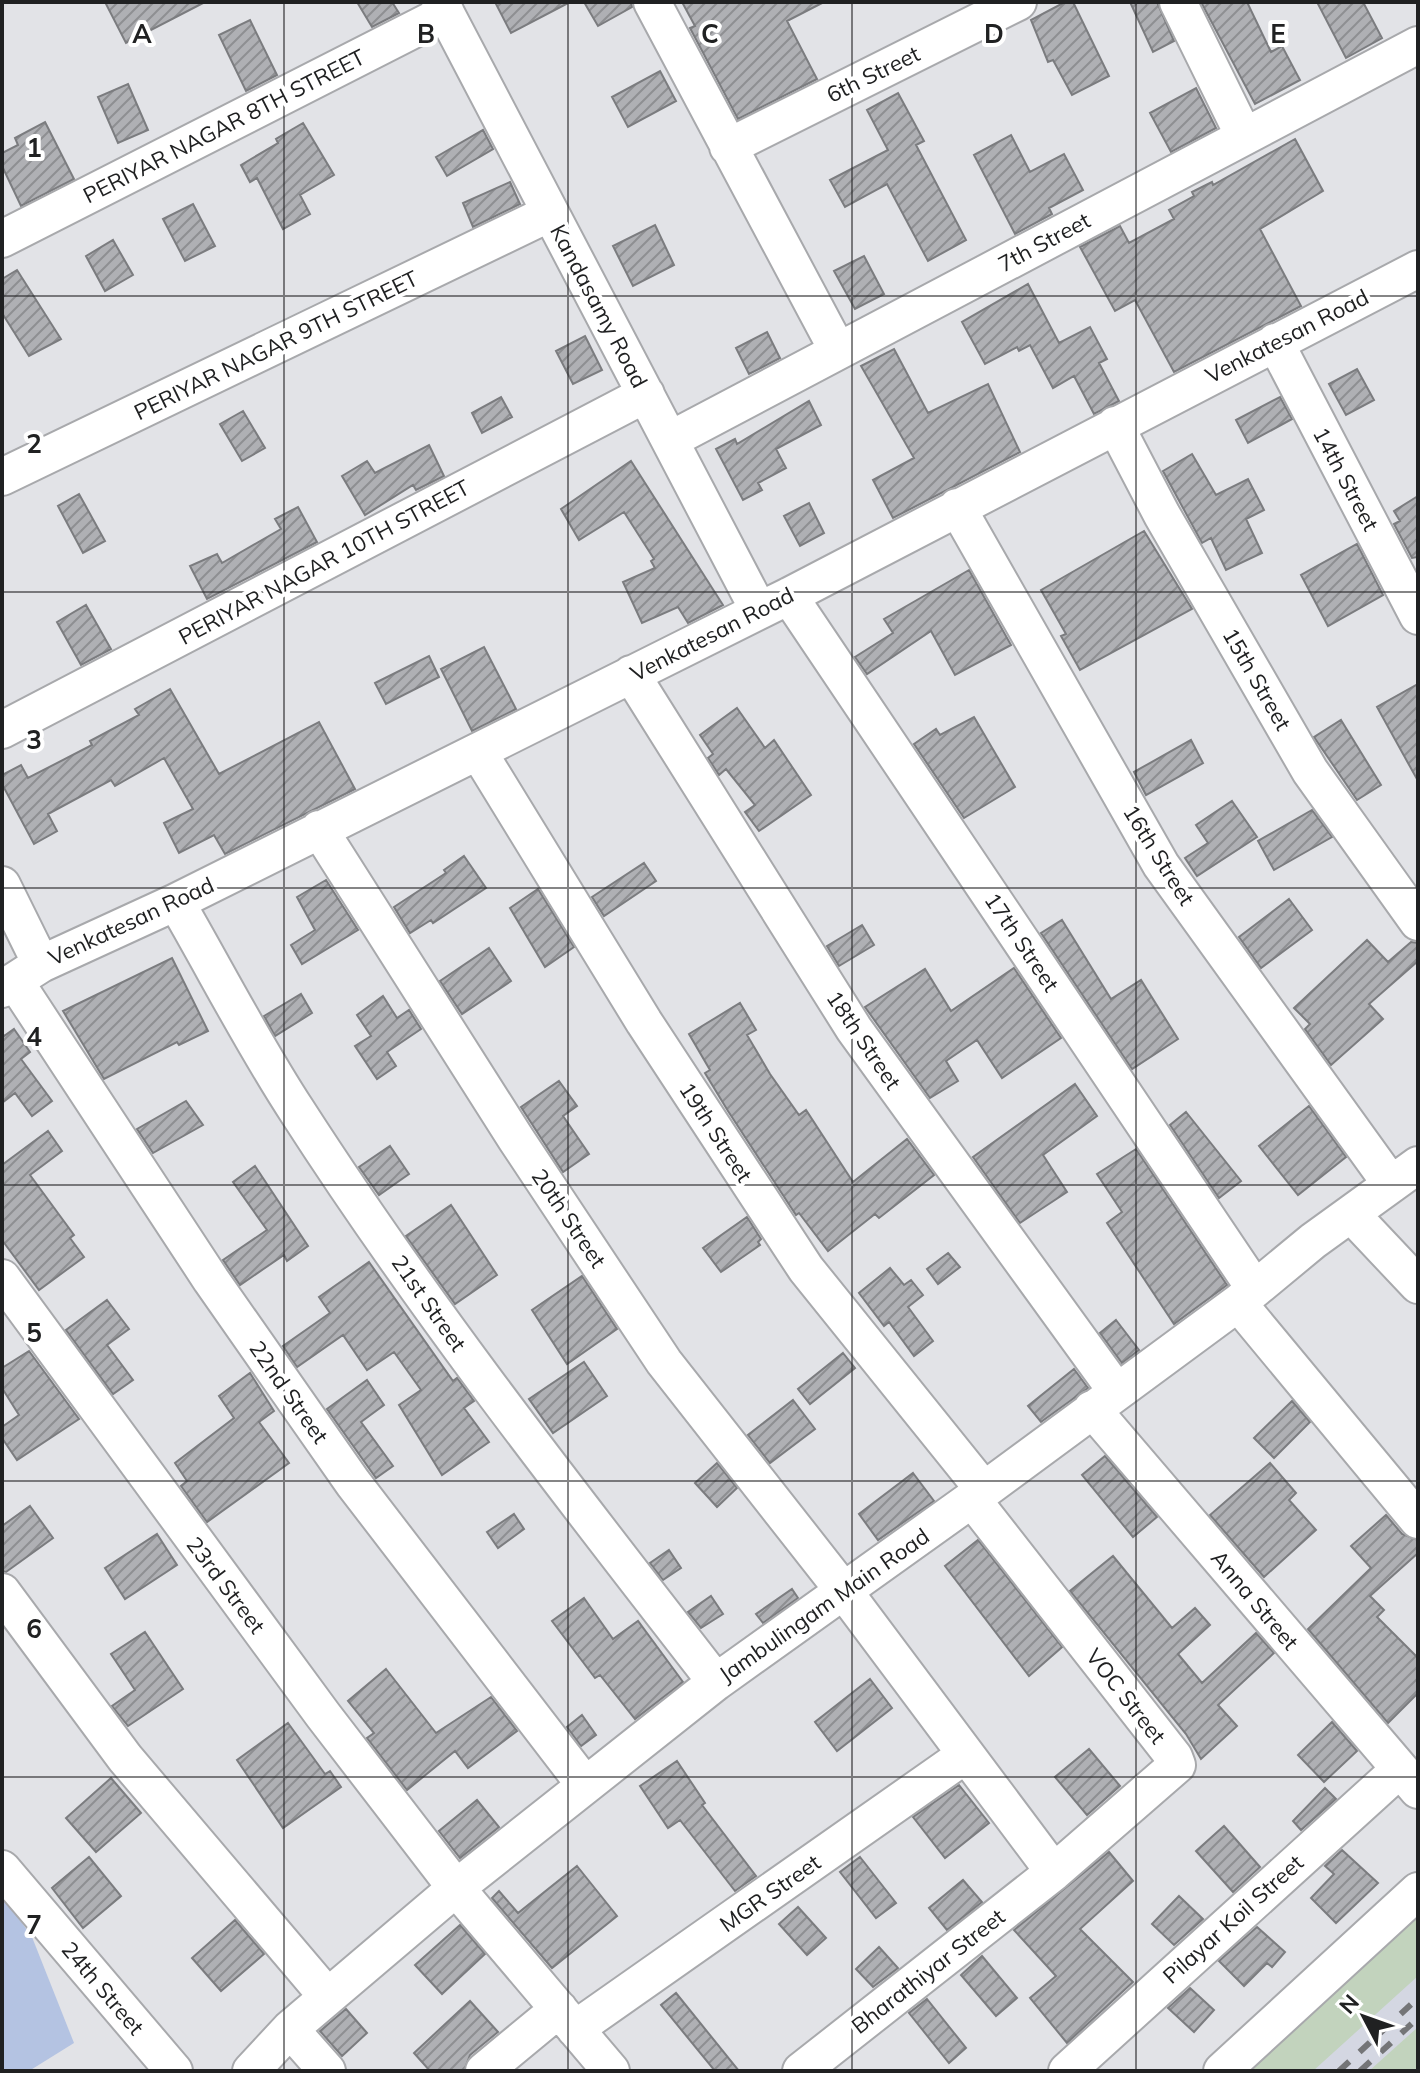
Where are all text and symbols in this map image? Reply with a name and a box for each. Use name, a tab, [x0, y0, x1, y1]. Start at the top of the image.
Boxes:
text: A	[132, 17, 152, 50]
text: B	[417, 17, 435, 50]
text: C	[701, 17, 719, 50]
text: D	[984, 17, 1004, 50]
text: E	[1270, 17, 1286, 50]
street label: 6th Street	[822, 39, 925, 109]
street label: PERIYAR NAGAR 8TH STREET	[78, 43, 370, 209]
text: 1	[26, 131, 42, 164]
street label: 7th Street	[993, 206, 1095, 278]
street label: Kandasamy Road	[544, 219, 654, 393]
street label: PERIYAR NAGAR 9TH STREET	[129, 264, 423, 426]
street label: Venkatesan Road	[1201, 283, 1373, 389]
street label: 14th Street	[1307, 422, 1385, 536]
text: 2	[26, 427, 42, 460]
street label: PERIYAR NAGAR 10TH STREET	[174, 473, 474, 651]
street label: Venkatesan Road	[626, 581, 798, 687]
street label: 15th Street	[1216, 623, 1298, 735]
text: 3	[26, 723, 42, 756]
street label: 16th Street	[1117, 799, 1201, 911]
street label: Venkatesan Road	[44, 870, 218, 972]
street label: 17th Street	[979, 887, 1066, 997]
street label: 18th Street	[821, 985, 908, 1095]
text: 4	[26, 1020, 42, 1053]
street label: 19th Street	[673, 1077, 759, 1187]
street label: 20th Street	[526, 1163, 613, 1273]
street label: 21st Street	[386, 1249, 473, 1357]
text: 5	[26, 1316, 42, 1349]
street label: 22nd Street	[243, 1335, 335, 1449]
street label: Jambulingam Main Road	[713, 1522, 935, 1688]
street label: 23rd Street	[181, 1531, 272, 1639]
street label: Anna Street	[1205, 1544, 1305, 1656]
text: 6	[26, 1612, 42, 1645]
street label: VOC Street	[1080, 1643, 1172, 1750]
street label: MGR Street	[714, 1848, 826, 1938]
street label: Pilayar Koil Street	[1157, 1848, 1309, 1989]
street label: Bharathiyar Street	[846, 1902, 1011, 2040]
text: 7	[26, 1908, 42, 1941]
street label: 24th Street	[56, 1935, 150, 2041]
north arrow	[1324, 1977, 1404, 2057]
text: N	[1333, 1988, 1365, 2019]

